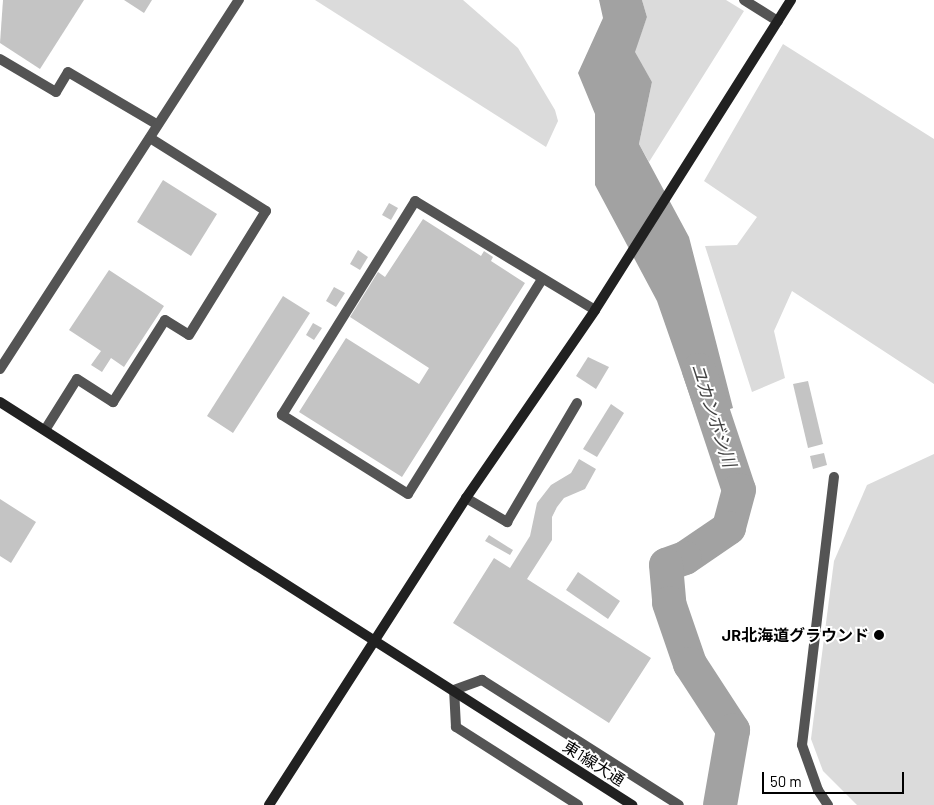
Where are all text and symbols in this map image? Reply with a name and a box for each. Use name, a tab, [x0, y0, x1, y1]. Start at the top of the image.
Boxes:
water label: ユカンボシ川	[687, 360, 741, 470]
place label: JR北海道グラウンド	[722, 625, 869, 645]
marker: JR北海道グラウンド	[873, 629, 885, 641]
street label: 東1線大通	[559, 736, 629, 790]
scale bar	[764, 762, 906, 794]
text: 50 m	[770, 772, 802, 790]

